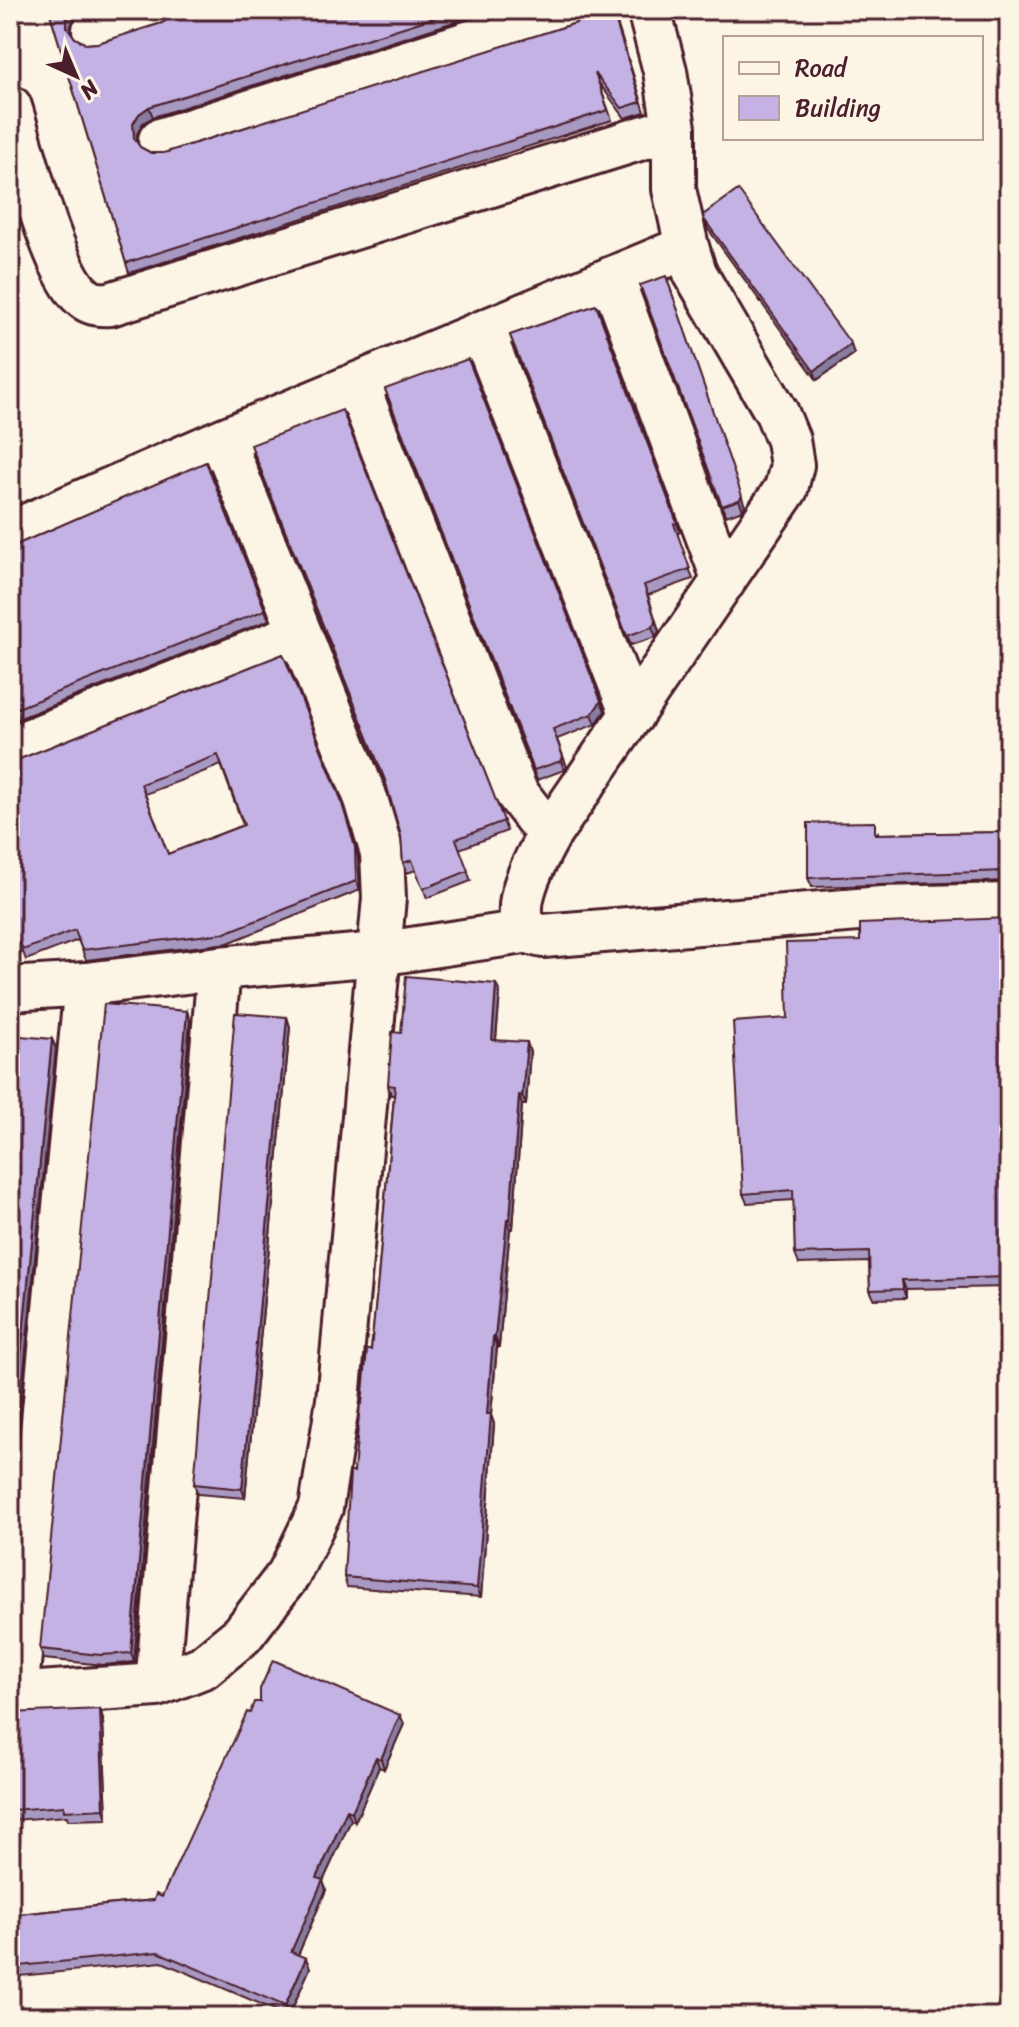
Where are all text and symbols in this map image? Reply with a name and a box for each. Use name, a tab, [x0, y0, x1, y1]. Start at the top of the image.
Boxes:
north arrow	[36, 36, 116, 116]
legend	[723, 36, 983, 140]
text: Road	[795, 47, 849, 89]
text: N	[70, 70, 109, 110]
text: Building	[795, 87, 881, 129]

